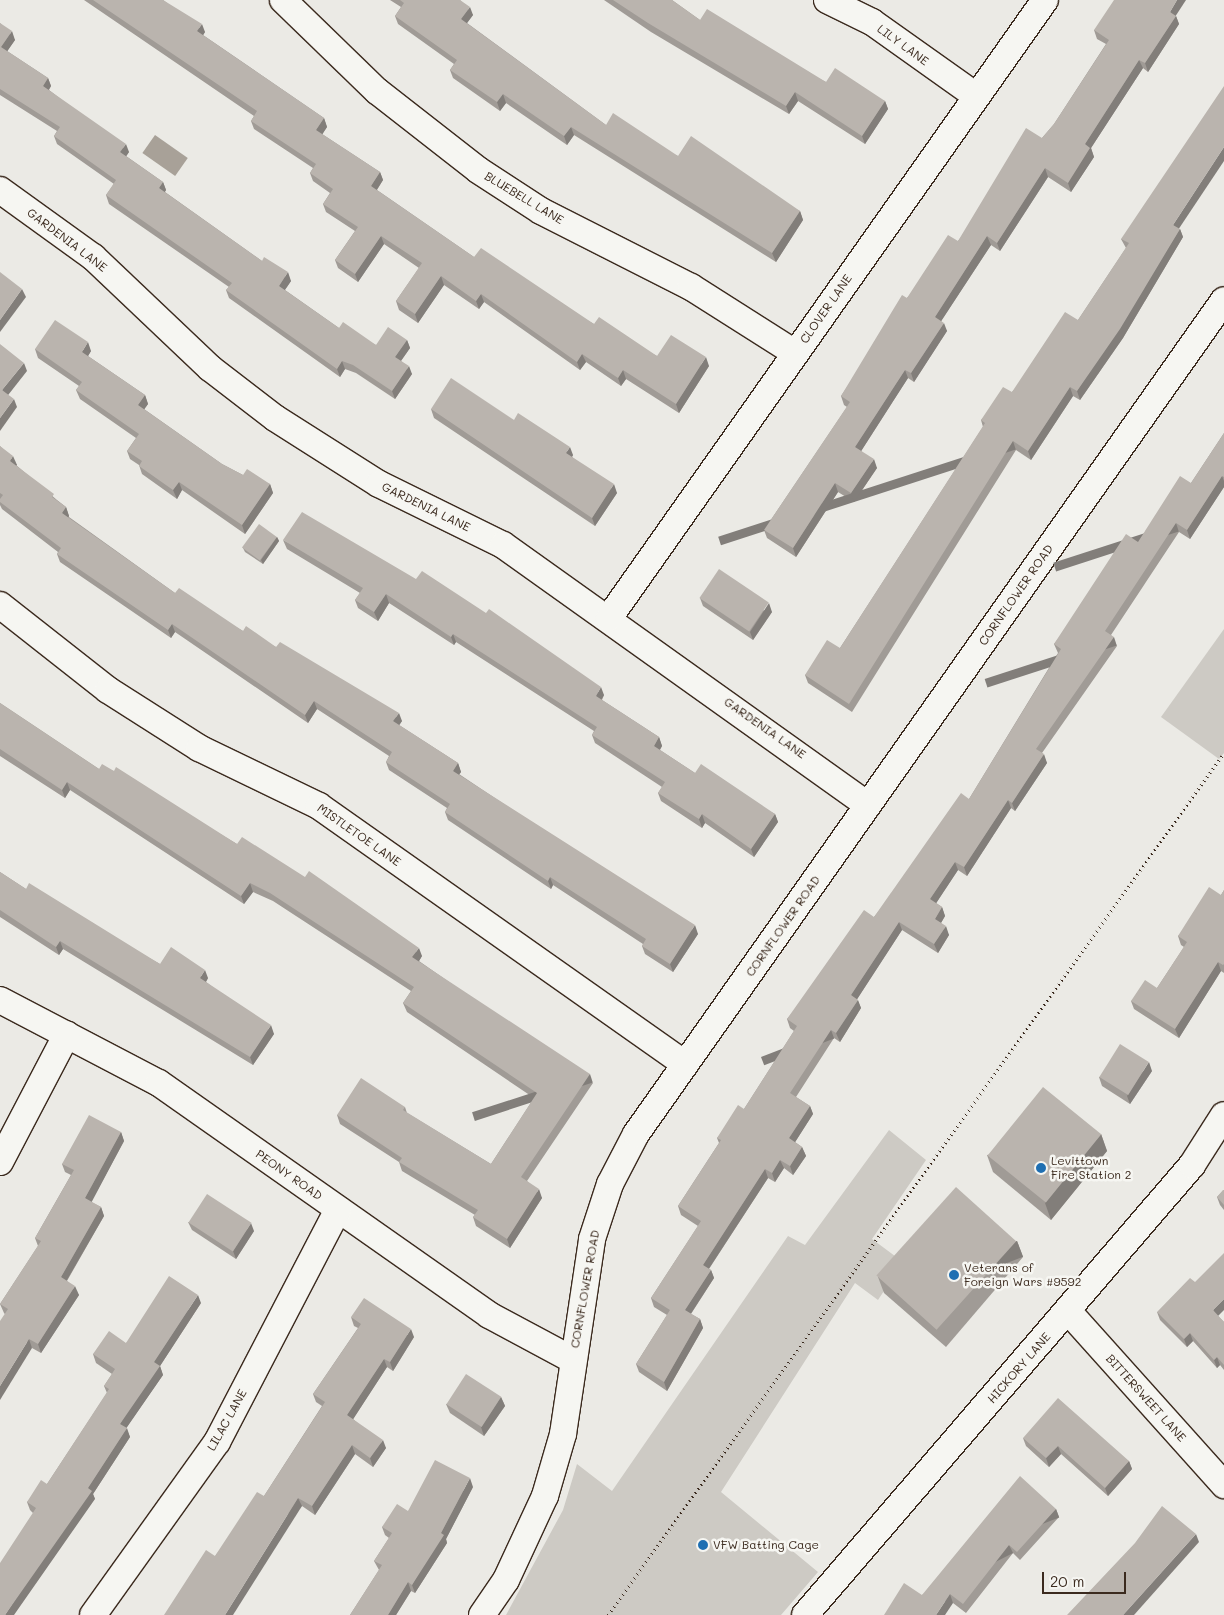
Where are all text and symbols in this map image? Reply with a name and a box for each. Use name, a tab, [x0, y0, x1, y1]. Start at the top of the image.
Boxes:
street label: LILY LANE	[875, 22, 931, 68]
street label: BLUEBELL LANE	[482, 169, 566, 227]
street label: GARDENIA LANE	[24, 205, 110, 275]
street label: CLOVER LANE	[797, 272, 855, 346]
street label: GARDENIA LANE	[379, 479, 473, 535]
street label: CORNFLOWER ROAD	[976, 542, 1056, 648]
street label: GARDENIA LANE	[721, 694, 809, 762]
street label: MISTLETOE LANE	[314, 801, 404, 869]
street label: CORNFLOWER ROAD	[743, 873, 823, 979]
street label: PEONY ROAD	[253, 1147, 325, 1203]
place label: Levittown Fire Station 2	[1051, 1154, 1131, 1182]
marker: Levittown Fire Station 2	[1035, 1162, 1047, 1174]
street label: CORNFLOWER ROAD	[568, 1229, 602, 1349]
place label: Veterans of Foreign Wars #9592	[964, 1261, 1081, 1289]
marker: Veterans of Foreign Wars #9592	[948, 1269, 960, 1281]
street label: HICKORY LANE	[984, 1330, 1054, 1406]
street label: BITTERSWEET LANE	[1103, 1351, 1189, 1445]
street label: LILAC LANE	[204, 1387, 250, 1453]
place label: VFW Batting Cage	[713, 1538, 819, 1552]
marker: VFW Batting Cage	[697, 1539, 709, 1551]
scale bar	[1044, 1562, 1128, 1594]
text: 20 m	[1050, 1571, 1084, 1591]

